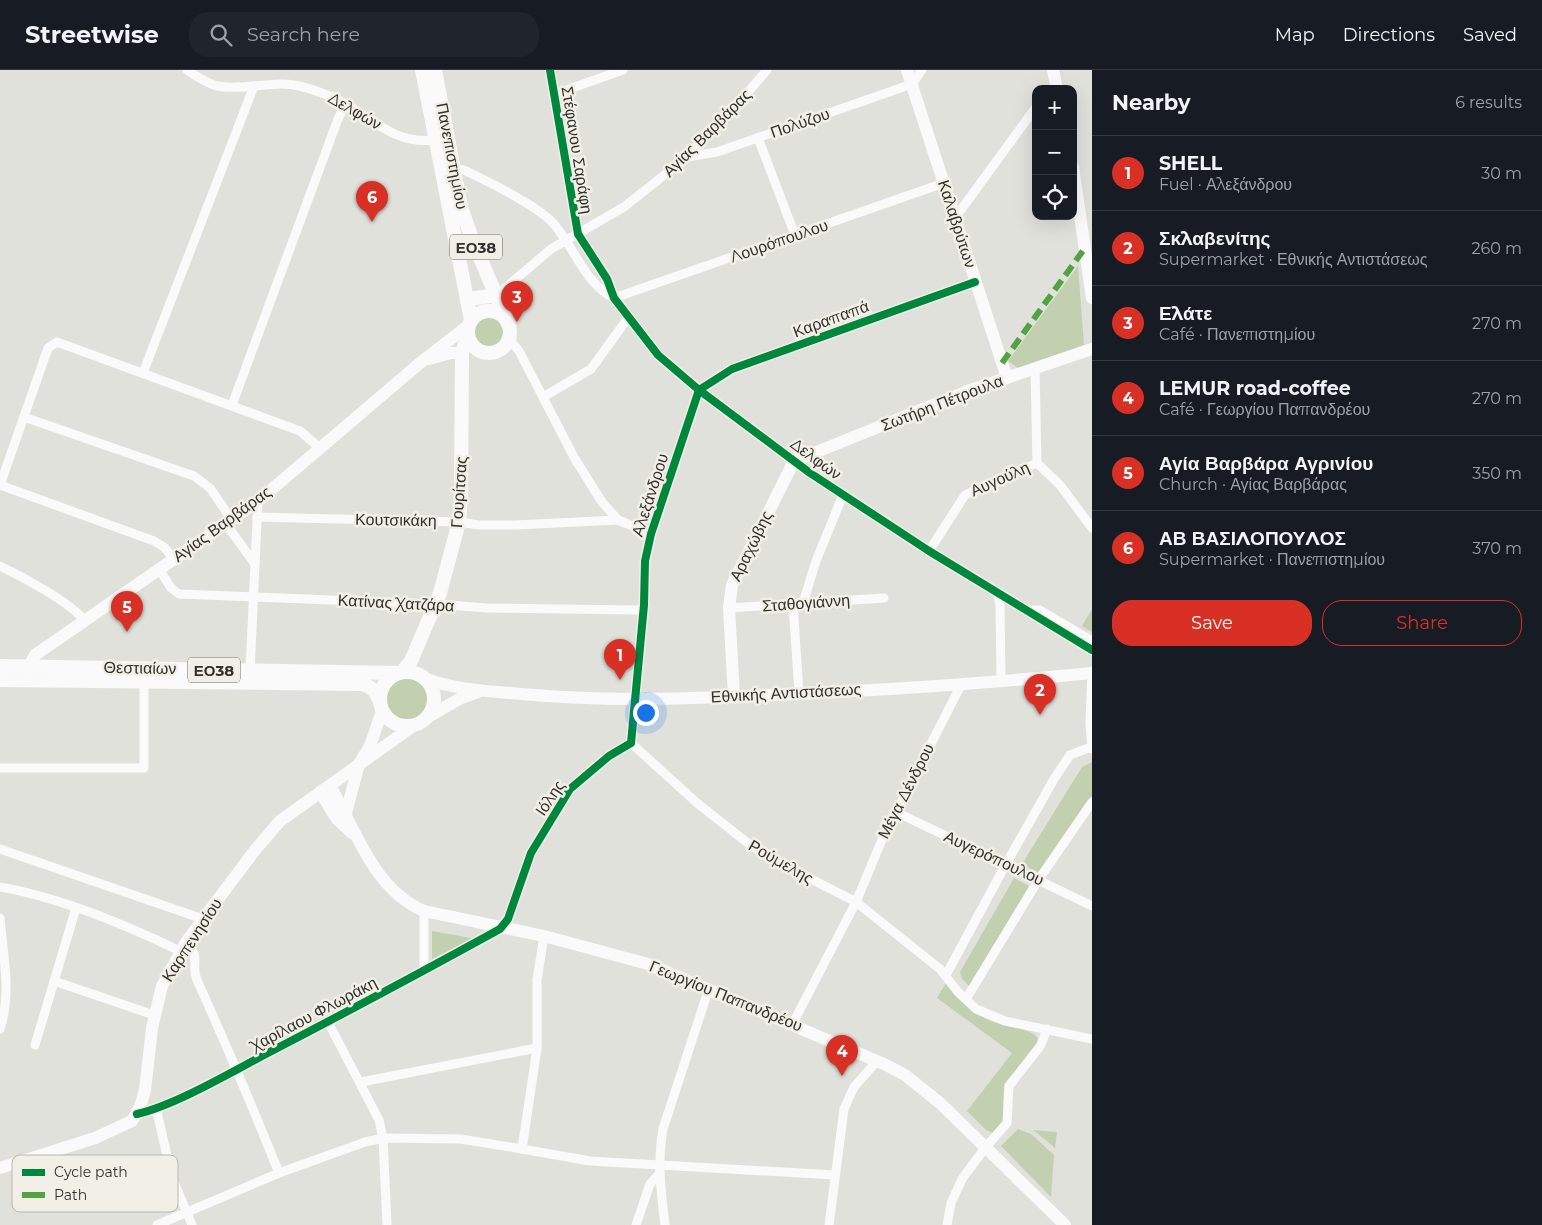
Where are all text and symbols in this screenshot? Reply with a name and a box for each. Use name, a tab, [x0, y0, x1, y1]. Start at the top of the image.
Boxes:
search box	[189, 12, 539, 57]
text: Streetwise	[25, 20, 159, 49]
icon: search	[207, 21, 235, 49]
text: Search here	[247, 23, 360, 46]
text: Map	[1275, 24, 1315, 46]
text: Directions	[1343, 24, 1435, 46]
text: Saved	[1463, 24, 1517, 46]
street label: Στέφανου Σαράφη	[558, 85, 596, 215]
street label: Αγίας Βαρβάρας	[659, 85, 755, 181]
map controls	[1032, 85, 1077, 220]
button: +	[1032, 85, 1077, 130]
street label: Δελφών	[325, 88, 385, 134]
text: Nearby	[1112, 90, 1191, 115]
text: 6 results	[1455, 93, 1522, 112]
street label: Πανεπιστημίου	[432, 101, 472, 211]
street label: Πολύζου	[768, 104, 832, 142]
button: −	[1032, 130, 1077, 175]
text: SHELL	[1159, 152, 1222, 175]
text: 1	[1125, 164, 1131, 183]
text: 30 m	[1481, 164, 1522, 183]
button: locate	[1032, 175, 1077, 220]
text: Fuel · Αλεξάνδρου	[1159, 175, 1292, 194]
street label: Καλαβρύτων	[934, 178, 980, 270]
pin: 6	[356, 181, 388, 222]
street label: Λουρόπουλου	[728, 215, 830, 267]
text: Σκλαβενίτης	[1159, 227, 1270, 250]
road number: ΕΟ38	[450, 234, 502, 260]
text: 2	[1123, 239, 1133, 258]
text: 260 m	[1471, 239, 1522, 258]
text: Supermarket · Εθνικής Αντιστάσεως	[1159, 250, 1428, 269]
pin: 3	[501, 281, 533, 322]
street label: Καραπαπά	[790, 296, 872, 342]
text: Ελάτε	[1159, 302, 1212, 325]
text: 3	[1123, 314, 1133, 333]
text: 270 m	[1472, 314, 1522, 333]
text: Café · Πανεπιστημίου	[1159, 325, 1315, 344]
street label: Σωτήρη Πέτρουλα	[878, 371, 1006, 435]
text: LEMUR road-coffee	[1159, 377, 1351, 400]
text: 4	[1122, 389, 1134, 408]
text: 270 m	[1472, 389, 1522, 408]
text: Café · Γεωργίου Παπανδρέου	[1159, 400, 1370, 419]
street label: Δελφών	[787, 434, 845, 484]
street label: Αλεξάνδρου	[628, 451, 672, 539]
text: Αγία Βαρβάρα Αγρινίου	[1159, 452, 1373, 475]
street label: Γουρίτσας	[447, 455, 471, 529]
street label: Αυγούλη	[968, 458, 1032, 500]
text: 5	[1123, 464, 1133, 483]
text: 350 m	[1472, 464, 1522, 483]
text: Church · Αγίας Βαρβάρας	[1159, 475, 1347, 494]
street label: Αγίας Βαρβάρας	[169, 482, 275, 566]
street label: Αραχώβης	[726, 507, 776, 584]
street label: Κουτσικάκη	[355, 510, 437, 530]
text: ΑΒ ΒΑΣΙΛΟΠΟΥΛΟΣ	[1159, 527, 1346, 550]
text: 6	[1123, 539, 1133, 558]
text: 370 m	[1472, 539, 1522, 558]
text: Supermarket · Πανεπιστημίου	[1159, 550, 1385, 569]
street label: Κατίνας Χατζάρα	[337, 590, 455, 616]
street label: Σταθογιάννη	[761, 590, 851, 616]
pin: 5	[111, 591, 143, 632]
button: Save	[1112, 600, 1312, 646]
button: Share	[1322, 600, 1522, 646]
pin: 1	[604, 639, 636, 680]
street label: Θεστιαίων	[104, 658, 176, 678]
road number: ΕΟ38	[188, 658, 240, 682]
pin: 2	[1024, 674, 1056, 715]
street label: Εθνικής Αντιστάσεως	[710, 680, 862, 706]
your location	[633, 700, 659, 726]
street label: Μέγα Δένδρου	[874, 740, 938, 842]
street label: Ιόλης	[531, 776, 569, 819]
street label: Αυγερόπουλου	[941, 827, 1047, 889]
street label: Ρούμελης	[745, 836, 817, 888]
street label: Καρπενησίου	[158, 895, 226, 985]
street label: Γεωργίου Παπανδρέου	[647, 957, 805, 1035]
street label: Χαρίλαου Φλωράκη	[246, 973, 380, 1056]
pin: 4	[826, 1035, 858, 1076]
legend	[12, 1155, 178, 1212]
text: Cycle path	[54, 1163, 128, 1181]
text: Path	[54, 1186, 87, 1204]

